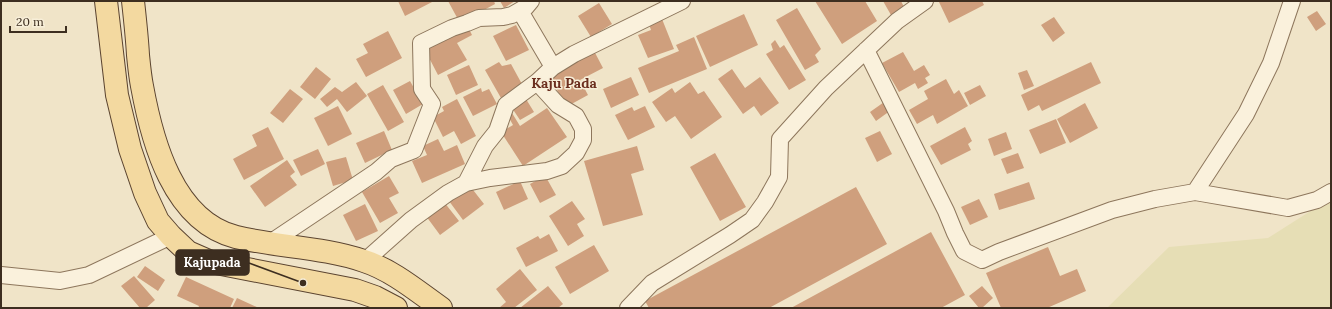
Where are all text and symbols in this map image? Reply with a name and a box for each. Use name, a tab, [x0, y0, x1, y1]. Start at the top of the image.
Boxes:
scale bar	[10, 8, 66, 34]
text: 20 m	[16, 14, 44, 29]
district label: Kaju Pada	[531, 74, 597, 92]
callout: Kajupada	[176, 250, 249, 275]
text: Kajupada	[183, 254, 241, 271]

